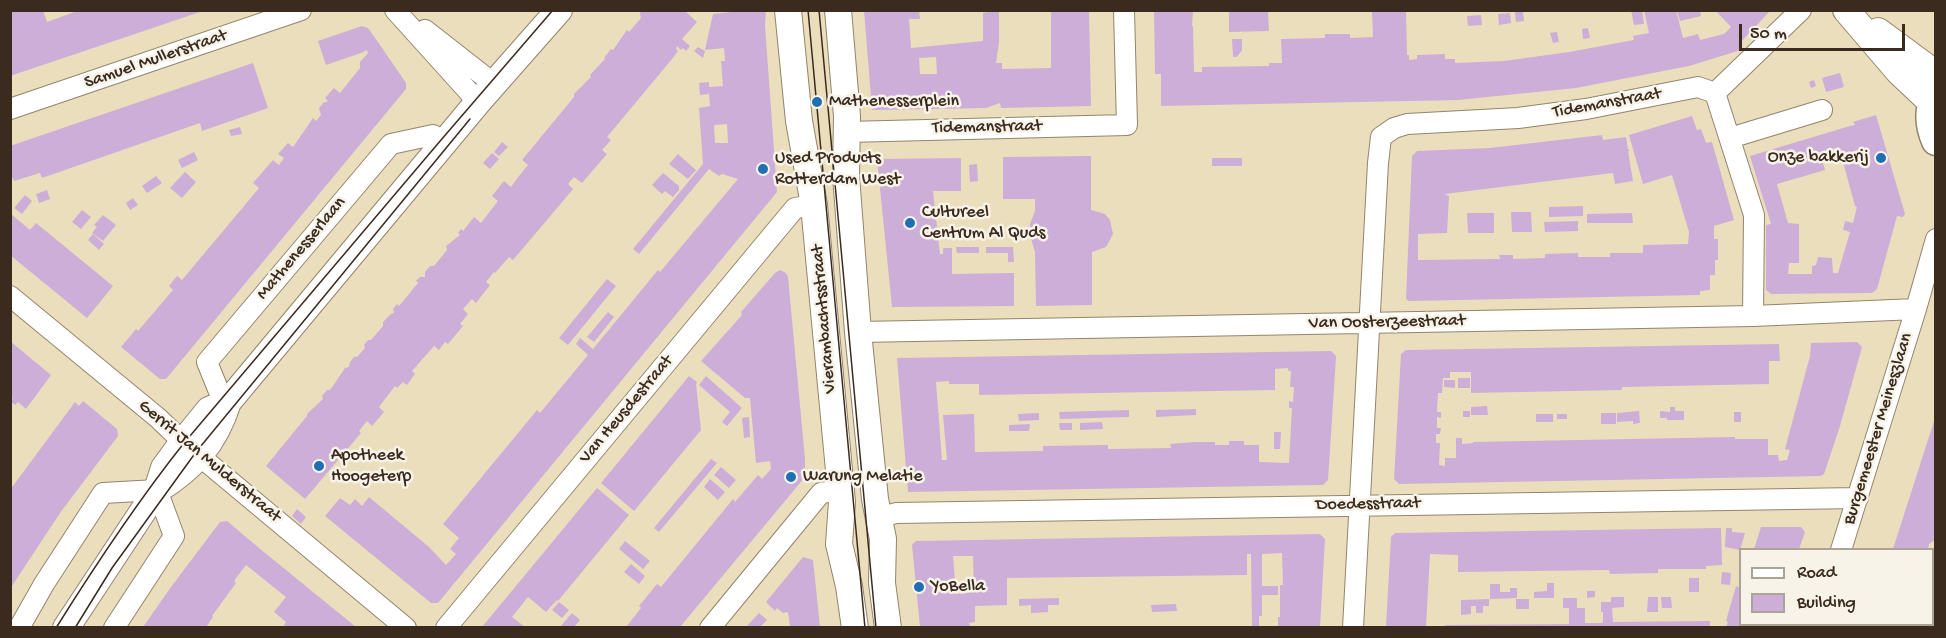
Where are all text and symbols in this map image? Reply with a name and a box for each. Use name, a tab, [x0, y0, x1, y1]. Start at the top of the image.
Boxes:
scale bar	[1742, 12, 1908, 50]
text: 50 m	[1750, 24, 1787, 45]
street label: Samuel Mullerstraat	[82, 25, 230, 95]
street label: Tidemanstraat	[1551, 84, 1663, 124]
place label: Mathenesserplein	[829, 91, 959, 113]
marker: Mathenesserplein	[810, 95, 824, 109]
street label: Tidemanstraat	[932, 116, 1042, 140]
place label: Onze bakkerij	[1768, 147, 1869, 169]
place label: Used Products Rotterdam West	[775, 148, 900, 190]
marker: Onze bakkerij	[1874, 151, 1888, 165]
marker: Used Products Rotterdam West	[756, 162, 770, 176]
street label: Mathenesserlaan	[253, 193, 351, 305]
place label: Cultureel Centrum Al Quds	[922, 202, 1045, 244]
marker: Cultureel Centrum Al Quds	[903, 216, 917, 230]
street label: Vierambachtsstraat	[808, 244, 842, 394]
street label: Van Oosterzeestraat	[1308, 311, 1466, 335]
street label: Burgemeester Meineszlaan	[1840, 331, 1918, 527]
street label: Van Heusdestraat	[575, 351, 679, 469]
street label: Gerrit Jan Mulderstraat	[133, 396, 285, 528]
place label: Apotheek Hoogeterp	[331, 445, 411, 488]
marker: Apotheek Hoogeterp	[312, 459, 326, 473]
place label: Warung Melatie	[803, 466, 922, 488]
marker: Warung Melatie	[784, 470, 798, 484]
street label: Doedesstraat	[1316, 493, 1420, 517]
legend	[1739, 548, 1934, 626]
text: Road	[1797, 563, 1836, 584]
place label: YoBella	[931, 576, 985, 598]
marker: YoBella	[912, 580, 926, 594]
text: Building	[1797, 593, 1856, 614]

